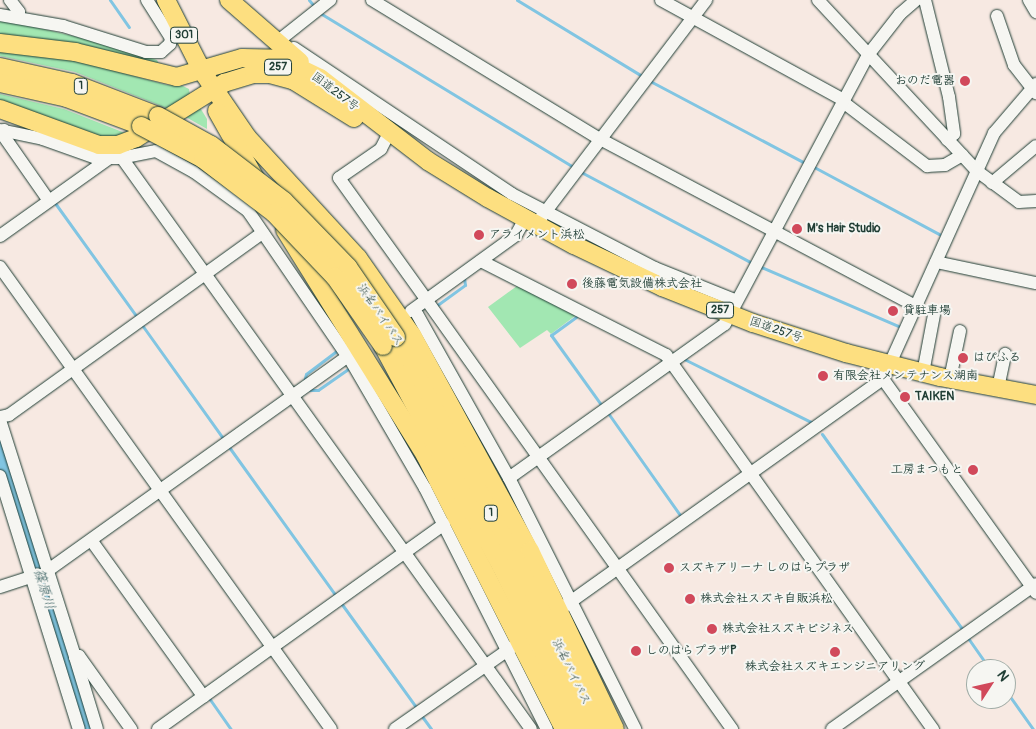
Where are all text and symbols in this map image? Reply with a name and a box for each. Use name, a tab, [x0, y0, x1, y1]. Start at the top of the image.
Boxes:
road number: 301	[169, 26, 199, 44]
road number: 257	[263, 58, 293, 76]
street label: 国道257号	[308, 70, 362, 114]
place label: おのだ電器	[895, 74, 955, 88]
marker: おのだ電器	[959, 75, 971, 87]
road number: 1	[74, 78, 88, 94]
place label: M's Hair Studio	[807, 222, 881, 236]
marker: M's Hair Studio	[791, 223, 803, 235]
place label: アライメント浜松	[489, 228, 585, 242]
marker: アライメント浜松	[473, 229, 485, 241]
place label: 後藤電気設備株式会社	[582, 277, 702, 291]
marker: 後藤電気設備株式会社	[566, 278, 578, 290]
street label: 浜名バイパス	[354, 281, 406, 349]
road number: 257	[705, 302, 735, 318]
place label: 貸駐車場	[903, 304, 951, 318]
marker: 貸駐車場	[887, 305, 899, 317]
street label: 国道257号	[747, 314, 805, 346]
place label: はぴふる	[973, 351, 1021, 365]
marker: はぴふる	[957, 352, 969, 364]
place label: 有限会社メンテナンス湖南	[833, 369, 977, 383]
marker: 有限会社メンテナンス湖南	[817, 370, 829, 382]
place label: TAIKEN	[915, 390, 954, 404]
marker: TAIKEN	[899, 391, 911, 403]
place label: 工房まつもと	[891, 463, 963, 477]
marker: 工房まつもと	[967, 464, 979, 476]
road number: 1	[484, 504, 498, 522]
place label: スズキアリーナ しのはらプラザ	[679, 561, 850, 575]
marker: スズキアリーナ しのはらプラザ	[663, 562, 675, 574]
water label: 篠原川	[30, 566, 58, 612]
place label: 株式会社スズキ自販浜松	[700, 592, 832, 606]
marker: 株式会社スズキ自販浜松	[684, 593, 696, 605]
place label: 株式会社スズキビジネス	[722, 622, 854, 636]
marker: 株式会社スズキビジネス	[706, 623, 718, 635]
street label: 浜名バイパス	[549, 636, 593, 708]
place label: しのはらプラザP	[646, 644, 737, 658]
marker: しのはらプラザP	[630, 645, 642, 657]
marker: 株式会社スズキエンジニアリング	[829, 646, 841, 658]
north arrow	[966, 659, 1016, 709]
place label: 株式会社スズキエンジニアリング	[745, 660, 925, 674]
text: N	[993, 667, 1013, 684]

